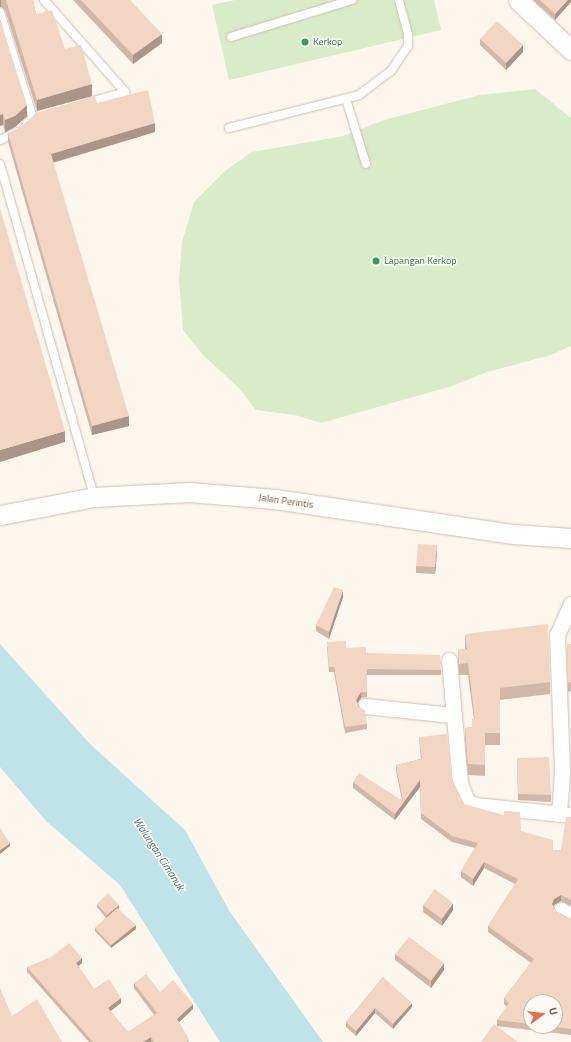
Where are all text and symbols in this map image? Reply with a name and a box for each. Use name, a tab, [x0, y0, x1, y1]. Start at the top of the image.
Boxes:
place label: Kerkop	[313, 36, 342, 48]
marker: Kerkop	[300, 37, 310, 47]
place label: Lapangan Kerkop	[384, 255, 456, 267]
marker: Lapangan Kerkop	[371, 256, 381, 266]
street label: Jalan Perintis	[258, 491, 314, 511]
water label: Walungan Cimanuk	[131, 815, 187, 893]
north arrow	[523, 994, 563, 1034]
text: U	[545, 1006, 562, 1017]

